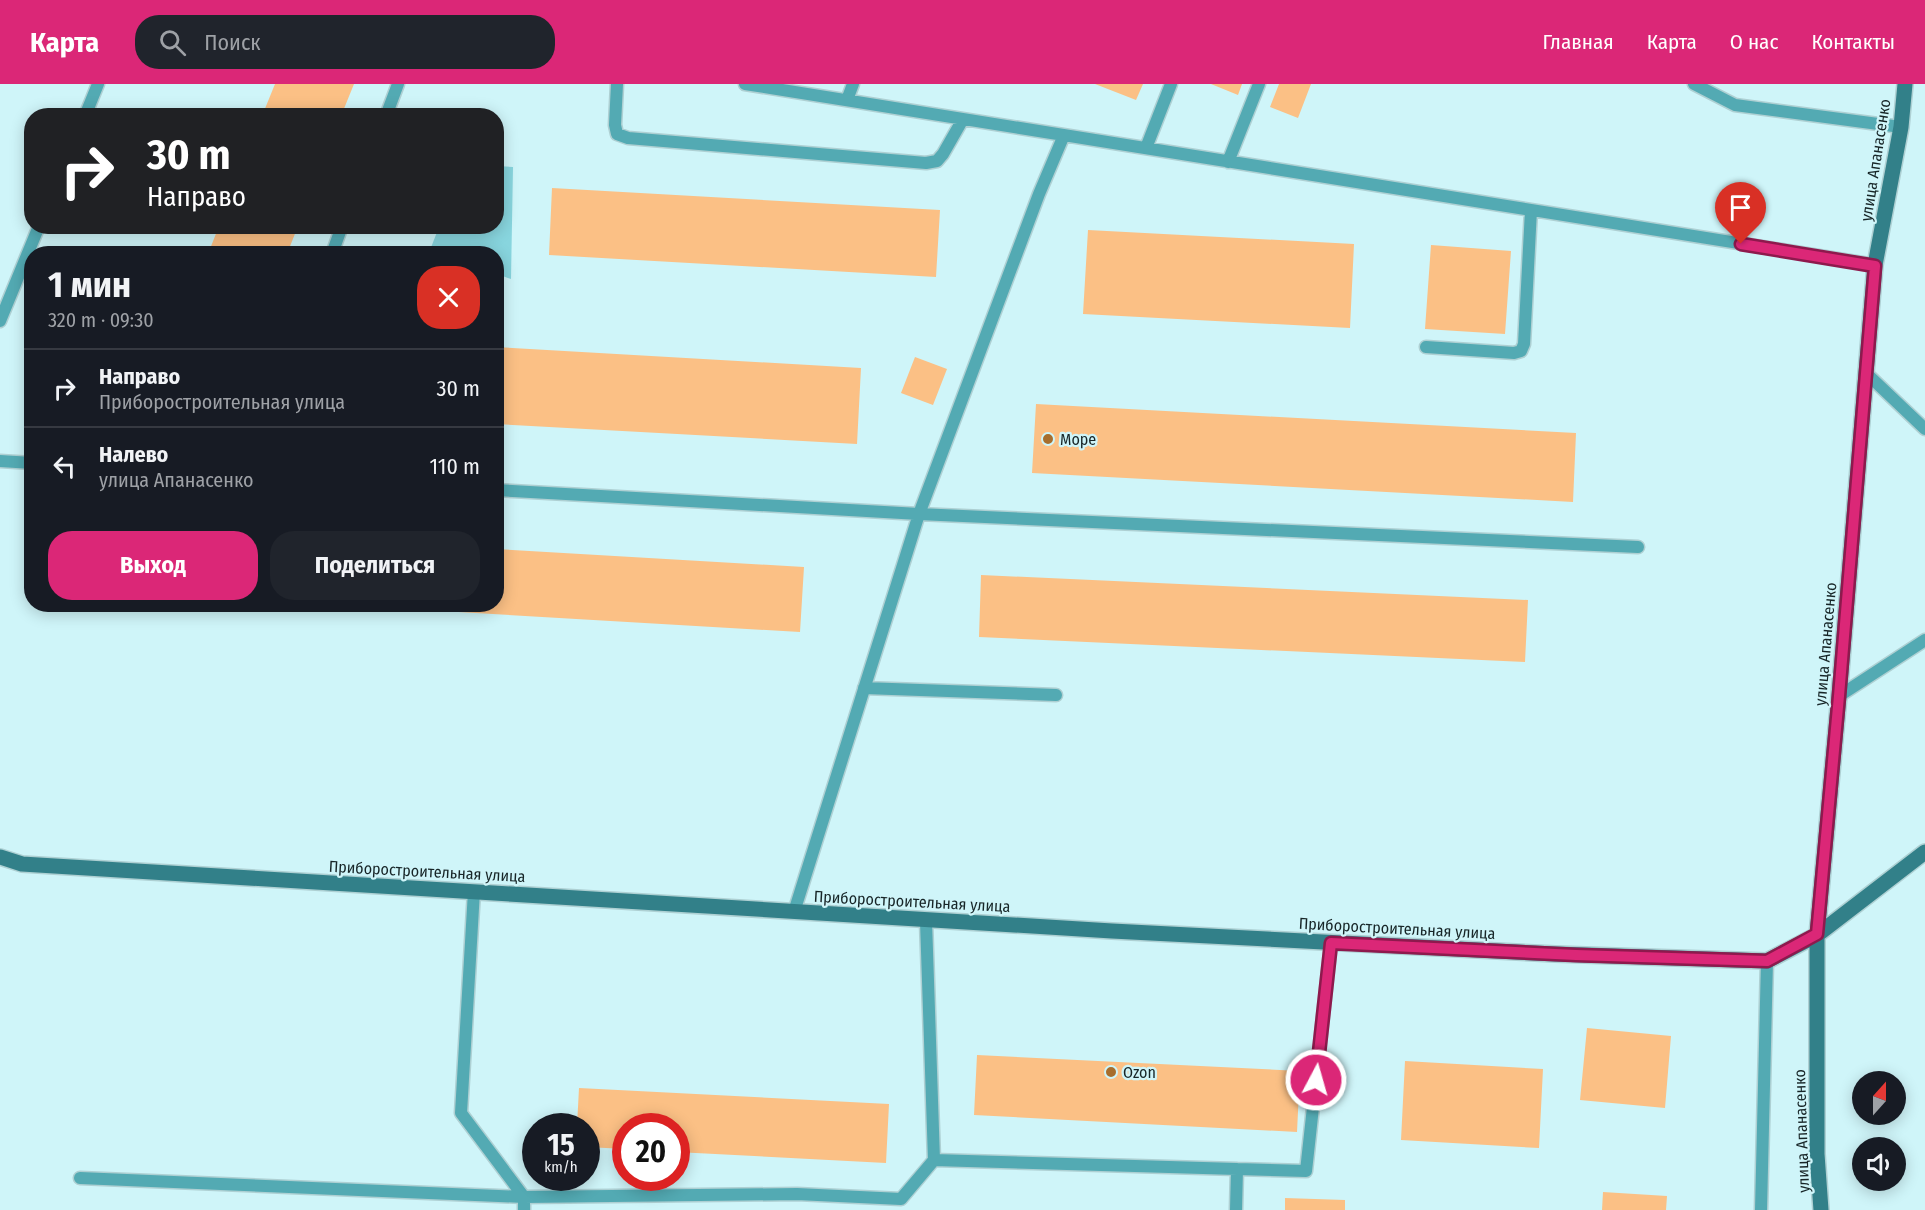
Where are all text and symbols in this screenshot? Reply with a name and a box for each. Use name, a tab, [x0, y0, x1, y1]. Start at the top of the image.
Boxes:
search box	[135, 15, 555, 69]
text: Карта	[30, 26, 99, 59]
icon: search	[156, 26, 189, 59]
text: Поиск	[204, 29, 261, 56]
text: Главная	[1543, 29, 1614, 55]
text: Карта	[1647, 29, 1697, 55]
text: О нас	[1730, 29, 1778, 55]
text: Контакты	[1811, 29, 1895, 55]
street label: улица Апанасенко	[1856, 98, 1895, 223]
text: 30 m	[147, 130, 231, 180]
icon: right	[48, 132, 126, 210]
text: Направо	[147, 181, 246, 213]
pin	[1715, 182, 1766, 244]
icon: arrive	[1724, 191, 1757, 224]
text: 1 мин	[48, 263, 131, 307]
button: close	[417, 266, 480, 329]
text: 320 m · 09:30	[48, 308, 154, 332]
text: Направо	[99, 363, 180, 390]
icon: right	[48, 372, 81, 405]
text: 30 m	[437, 375, 480, 402]
text: Приборостроительная улица	[99, 390, 345, 414]
place label: Море	[1060, 430, 1096, 449]
marker: Море	[1041, 432, 1055, 446]
text: Налево	[99, 441, 168, 468]
icon: left	[48, 450, 81, 483]
text: 110 m	[430, 453, 480, 480]
text: улица Апанасенко	[99, 468, 254, 492]
button: Выход	[48, 531, 258, 600]
button: Поделиться	[270, 531, 480, 600]
street label: улица Апанасенко	[1811, 582, 1840, 706]
street label: Приборостроительная улица	[328, 857, 526, 886]
street label: Приборостроительная улица	[813, 887, 1011, 916]
street label: Приборостроительная улица	[1298, 914, 1496, 943]
position arrow	[1284, 1048, 1348, 1112]
place label: Ozon	[1123, 1063, 1156, 1082]
marker: Ozon	[1104, 1065, 1118, 1079]
street label: улица Апанасенко	[1790, 1069, 1813, 1193]
north arrow	[1852, 1071, 1906, 1125]
map controls	[1852, 1071, 1906, 1191]
speed limit sign: 20	[612, 1113, 690, 1191]
text: 15	[547, 1127, 575, 1163]
button: sound	[1852, 1137, 1906, 1191]
text: km/h	[544, 1158, 578, 1176]

